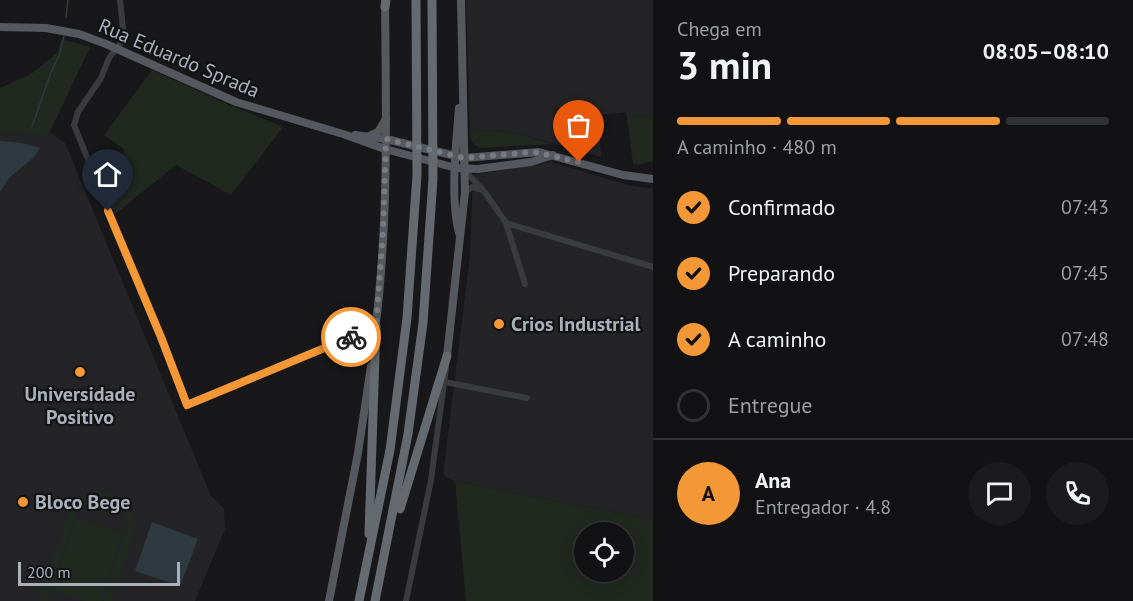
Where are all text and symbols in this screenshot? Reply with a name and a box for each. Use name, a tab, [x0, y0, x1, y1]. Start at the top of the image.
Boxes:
street label: Rua Eduardo Sprada	[95, 12, 263, 104]
text: Chega em	[677, 16, 762, 42]
text: 08:05–08:10	[983, 37, 1109, 65]
text: 3 min	[677, 39, 772, 90]
pin	[553, 100, 604, 162]
icon: bag	[562, 109, 595, 142]
text: A caminho · 480 m	[677, 134, 837, 160]
pin	[82, 149, 133, 211]
icon: home	[91, 158, 124, 191]
icon: check	[677, 191, 710, 224]
text: Confirmado	[728, 193, 835, 221]
text: 07:43	[1061, 194, 1109, 220]
icon: check	[677, 257, 710, 290]
text: Preparando	[728, 259, 835, 287]
text: 07:45	[1061, 260, 1109, 286]
courier	[321, 307, 381, 367]
place label: Crios Industrial	[511, 311, 640, 337]
marker: Crios Industrial	[492, 317, 506, 331]
icon: bike	[335, 321, 368, 354]
icon: check	[677, 323, 710, 356]
text: A caminho	[728, 325, 826, 353]
text: 07:48	[1061, 326, 1109, 352]
marker: Universidade Positivo	[73, 365, 87, 379]
place label: Universidade Positivo	[25, 381, 135, 430]
text: Entregue	[728, 391, 813, 419]
button: chat	[968, 462, 1031, 525]
button: phone	[1046, 462, 1109, 525]
text: Ana	[755, 466, 791, 494]
text: A	[702, 479, 715, 507]
place label: Bloco Bege	[35, 489, 130, 515]
text: Entregador · 4.8	[755, 494, 891, 520]
marker: Bloco Bege	[16, 495, 30, 509]
map controls	[574, 522, 634, 582]
button: locate	[574, 522, 634, 582]
scale bar	[18, 559, 180, 586]
text: 200 m	[27, 562, 70, 582]

